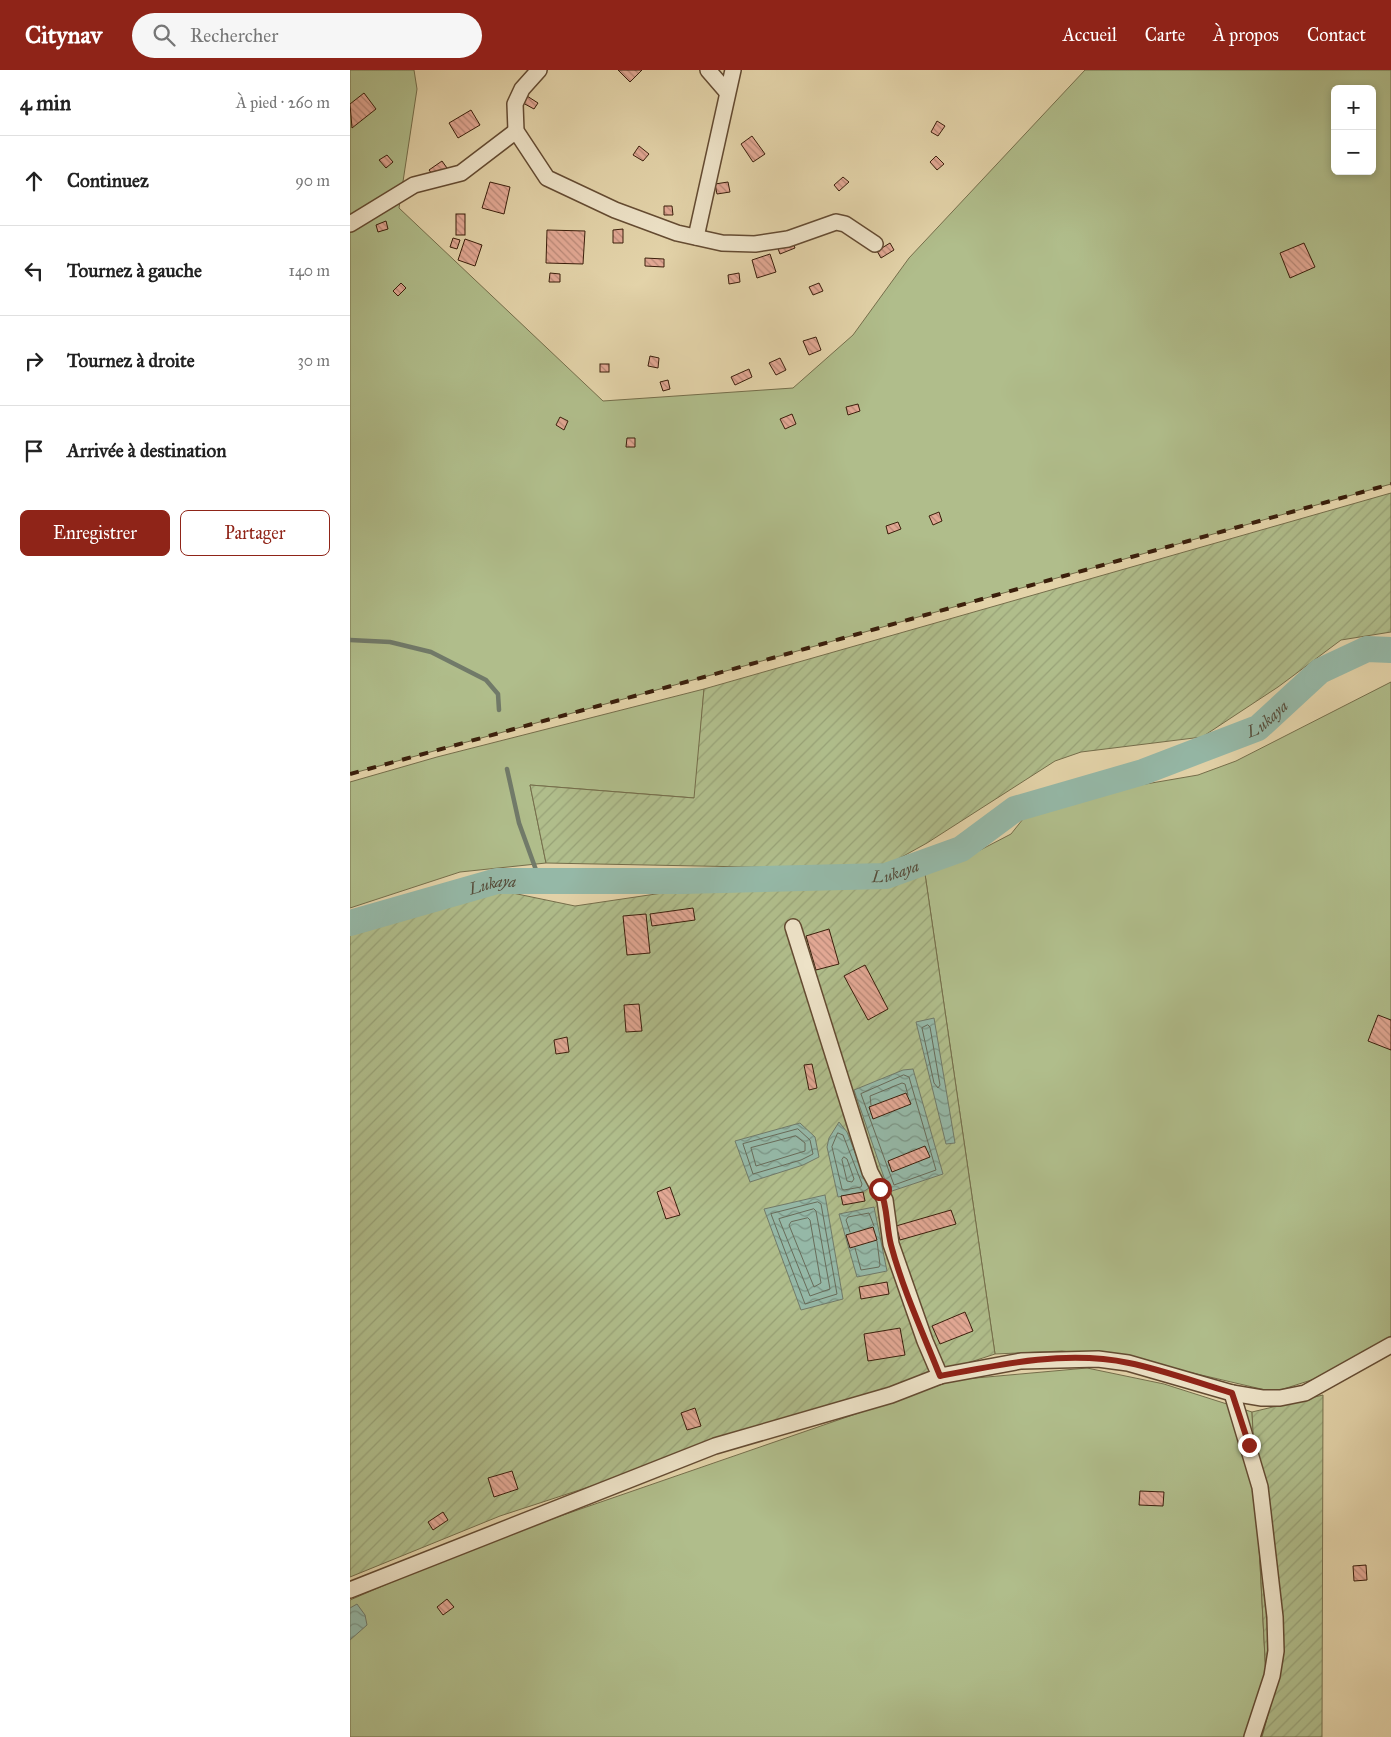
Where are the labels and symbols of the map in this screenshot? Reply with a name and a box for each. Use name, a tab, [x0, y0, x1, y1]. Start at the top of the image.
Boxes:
water label: Lukaya	[1243, 696, 1292, 741]
water label: Lukaya	[871, 855, 922, 886]
water label: Lukaya	[466, 872, 517, 898]
route start	[869, 1178, 892, 1201]
route end	[1238, 1434, 1261, 1457]

